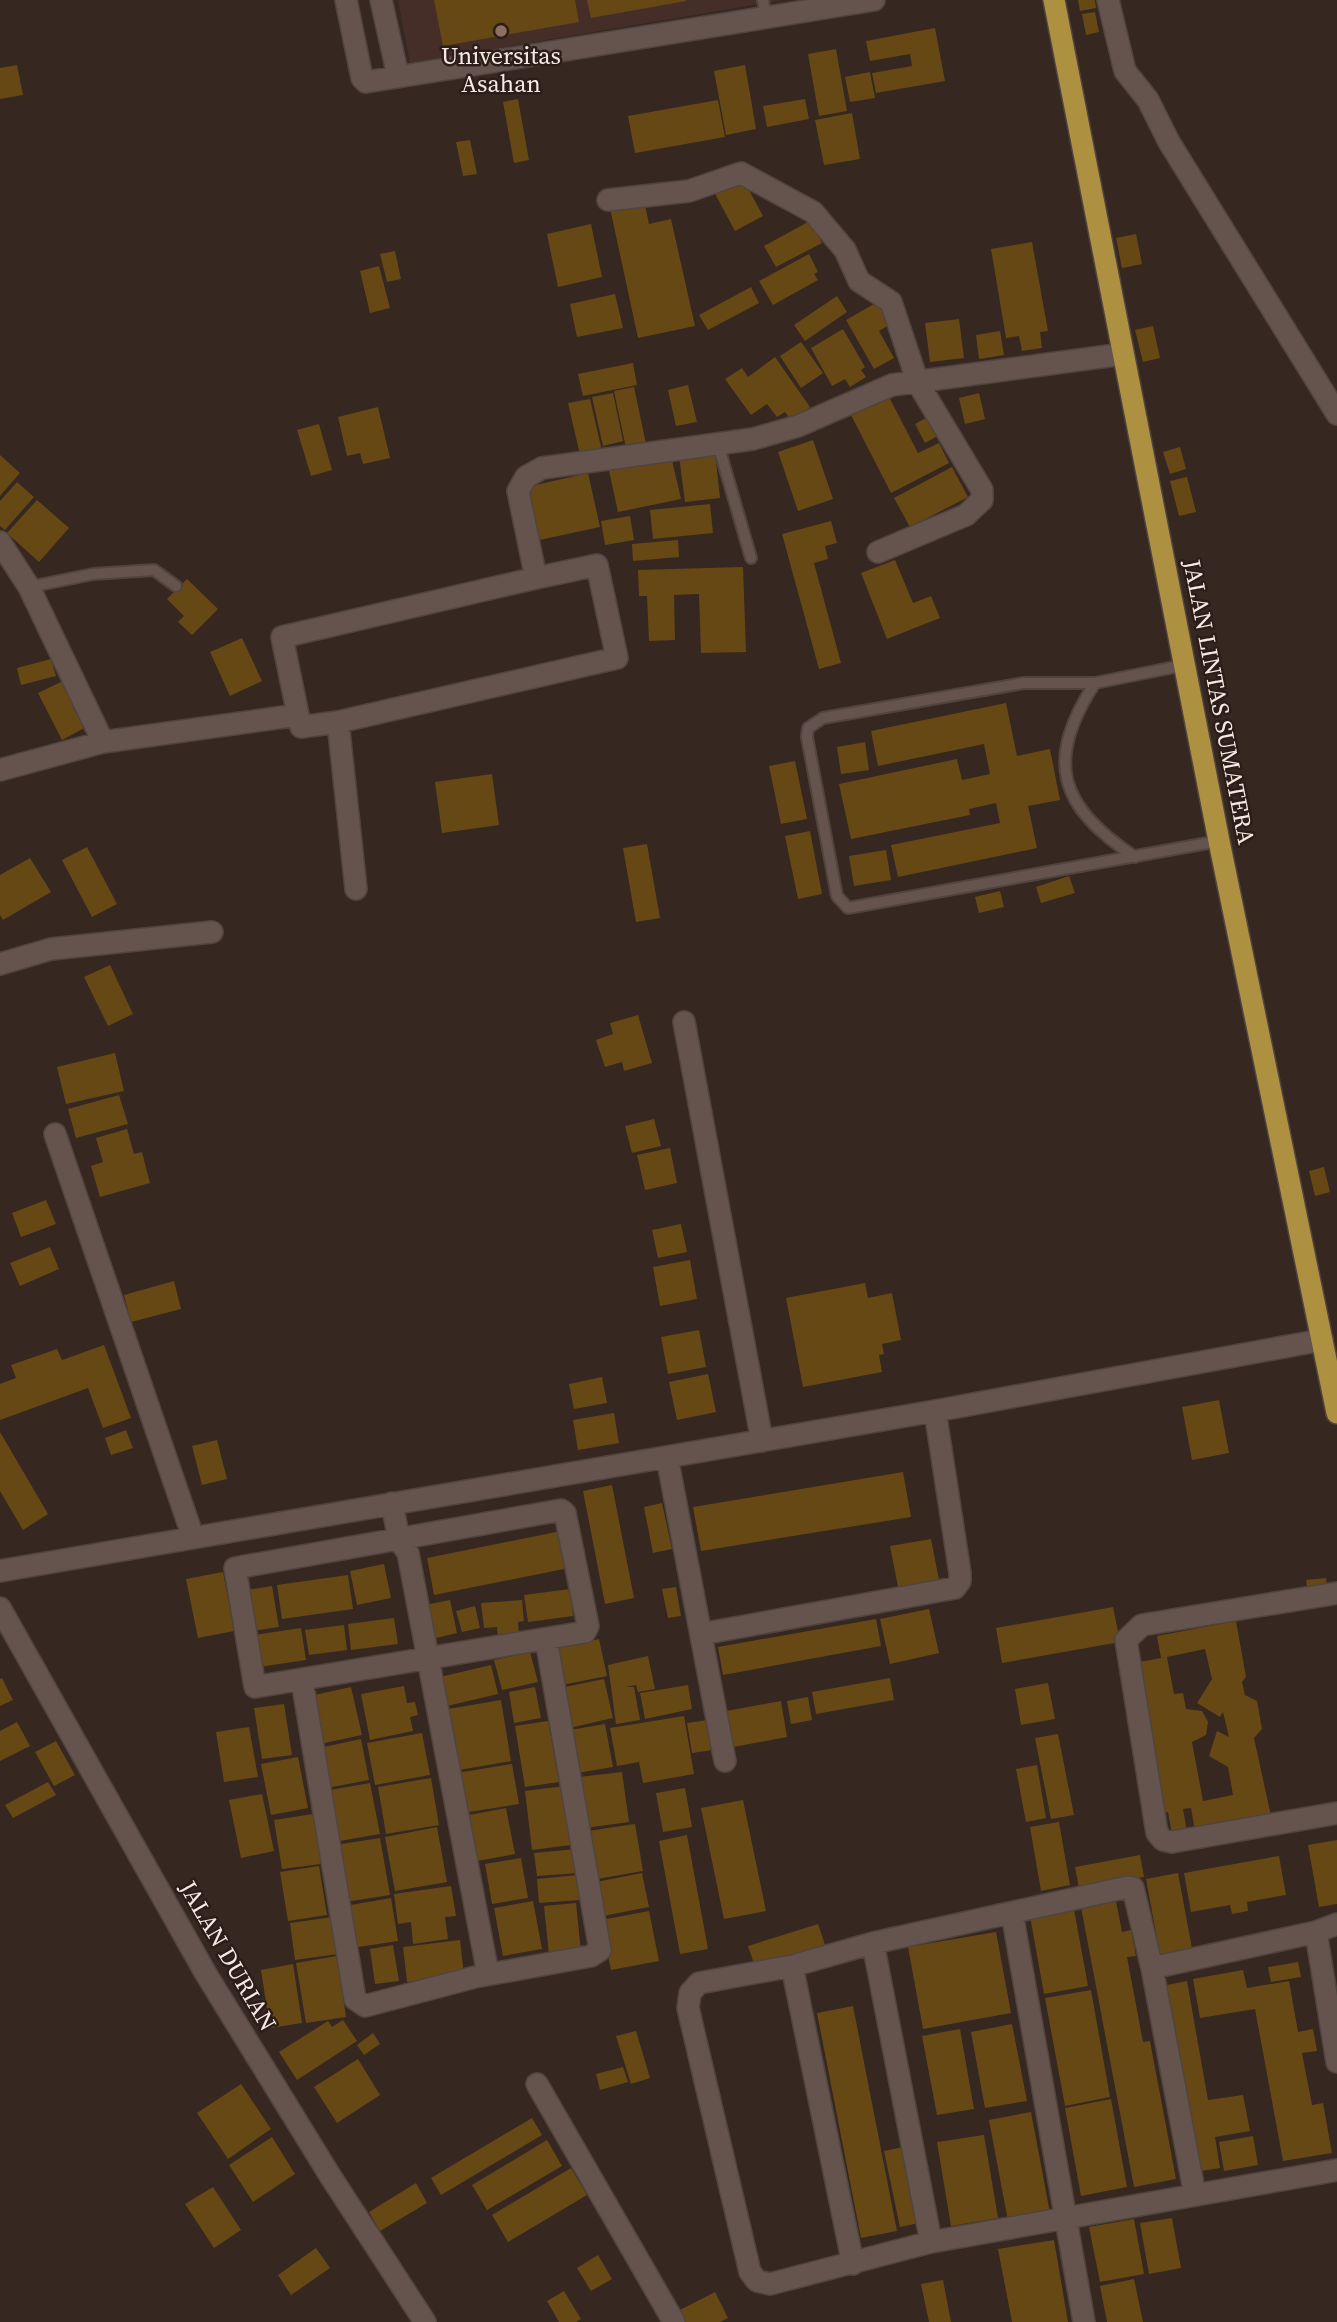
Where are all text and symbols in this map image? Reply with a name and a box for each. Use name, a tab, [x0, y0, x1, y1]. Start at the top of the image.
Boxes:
marker: Universitas Asahan	[493, 23, 509, 39]
place label: Universitas Asahan	[441, 39, 561, 100]
street label: JALAN LINTAS SUMATERA	[1175, 556, 1263, 847]
street label: JALAN DURIAN	[172, 1874, 285, 2037]

